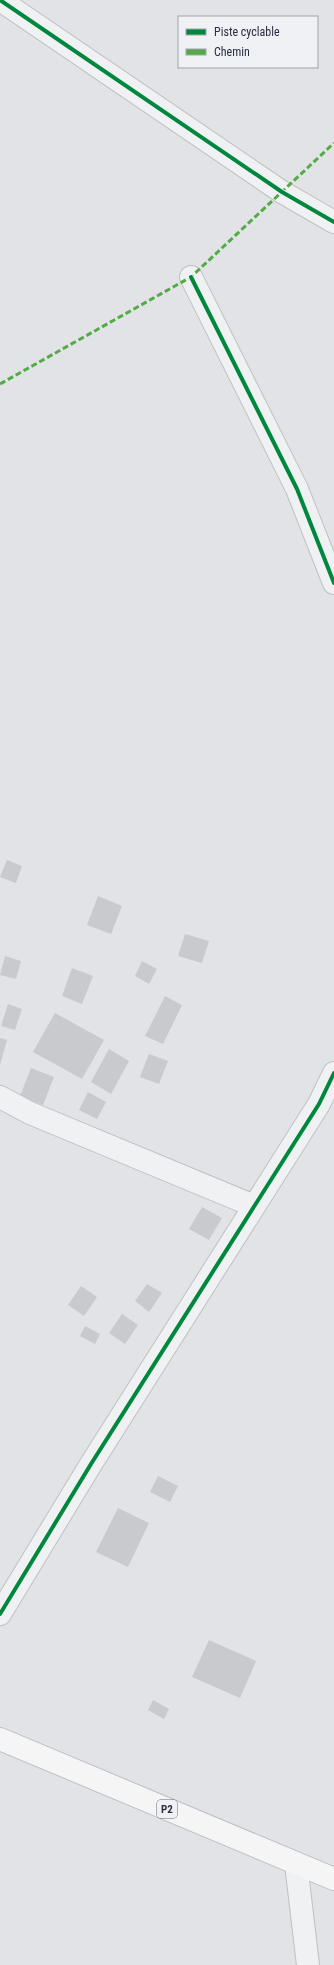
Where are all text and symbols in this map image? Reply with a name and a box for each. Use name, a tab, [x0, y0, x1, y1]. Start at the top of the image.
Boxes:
legend	[178, 16, 318, 68]
text: Piste cyclable	[214, 25, 280, 39]
text: Chemin	[214, 45, 250, 59]
road number: P2	[157, 1800, 177, 1818]

